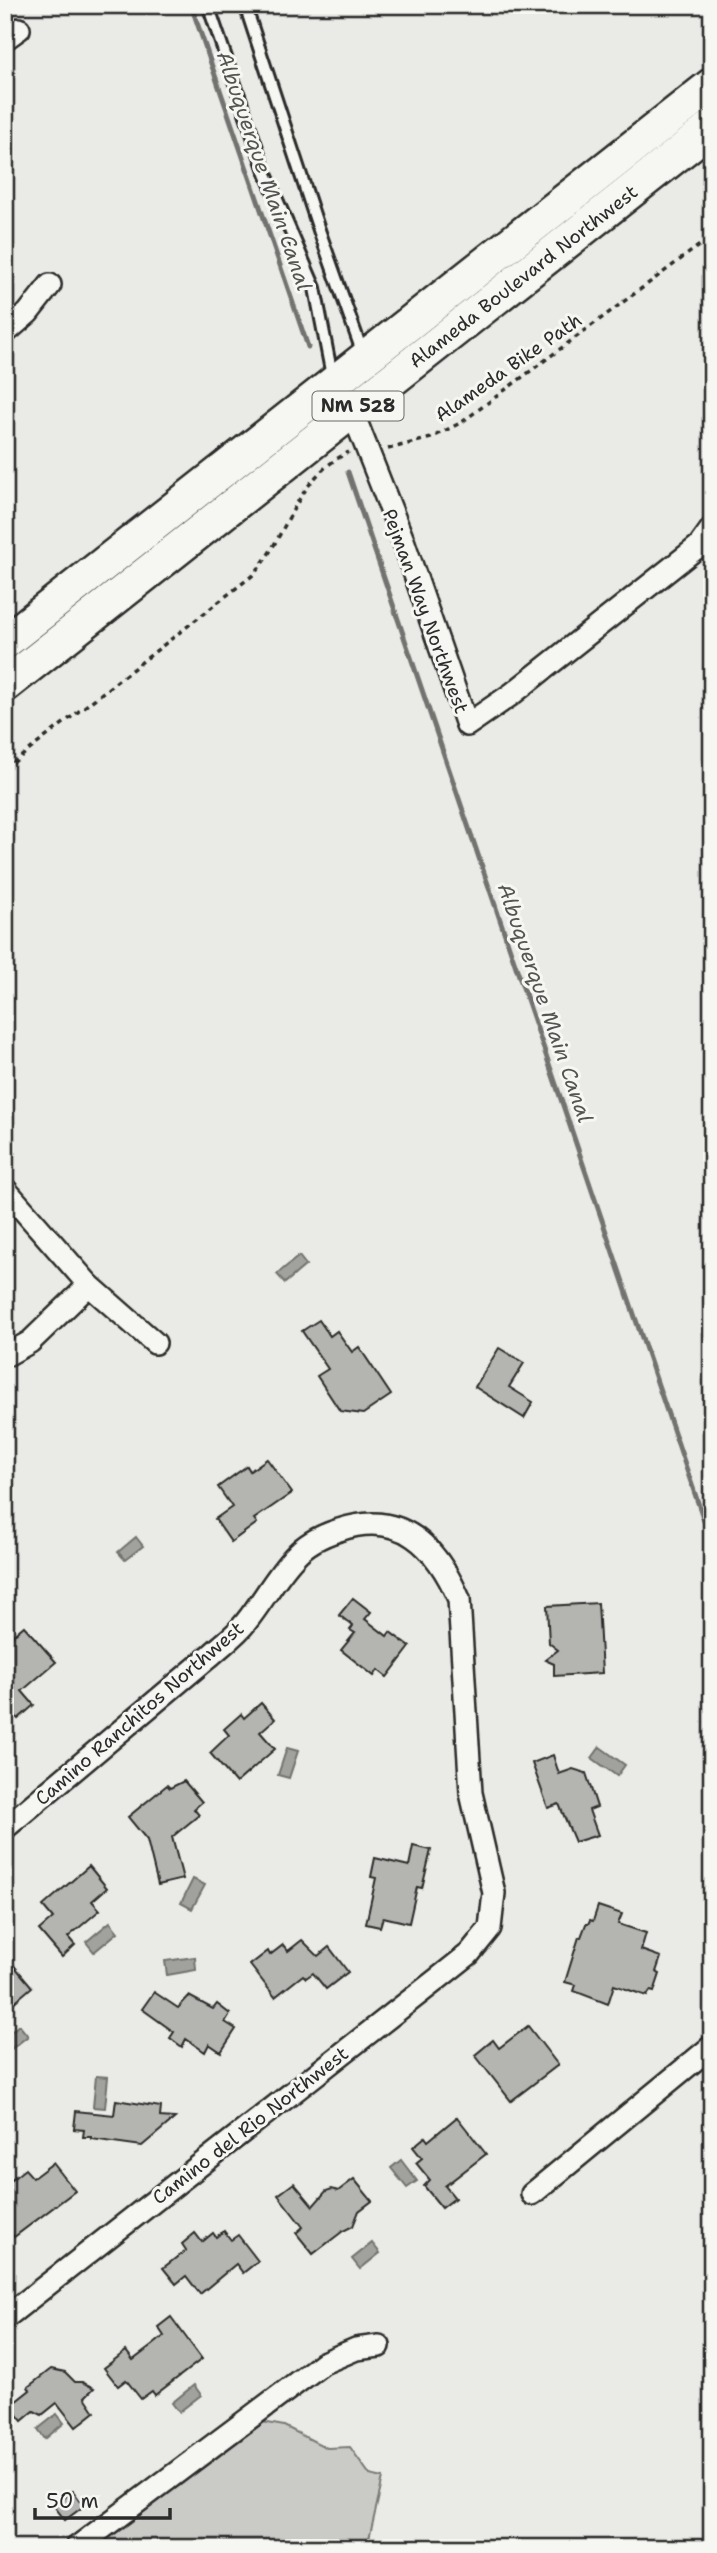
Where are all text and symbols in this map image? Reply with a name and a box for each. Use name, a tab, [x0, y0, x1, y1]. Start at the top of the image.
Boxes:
water label: Albuquerque Main Canal	[210, 47, 318, 295]
street label: Alameda Boulevard Northwest	[404, 179, 643, 374]
street label: Alameda Bike Path	[430, 307, 587, 428]
road number: NM 528	[312, 392, 404, 420]
street label: Pejman Way Northwest	[377, 505, 474, 717]
water label: Albuquerque Main Canal	[491, 879, 599, 1127]
street label: Camino Ranchitos Northwest	[30, 1616, 249, 1811]
street label: Camino del Rio Northwest	[147, 2041, 354, 2210]
scale bar	[35, 2476, 170, 2520]
text: 50 m	[46, 2487, 99, 2515]

